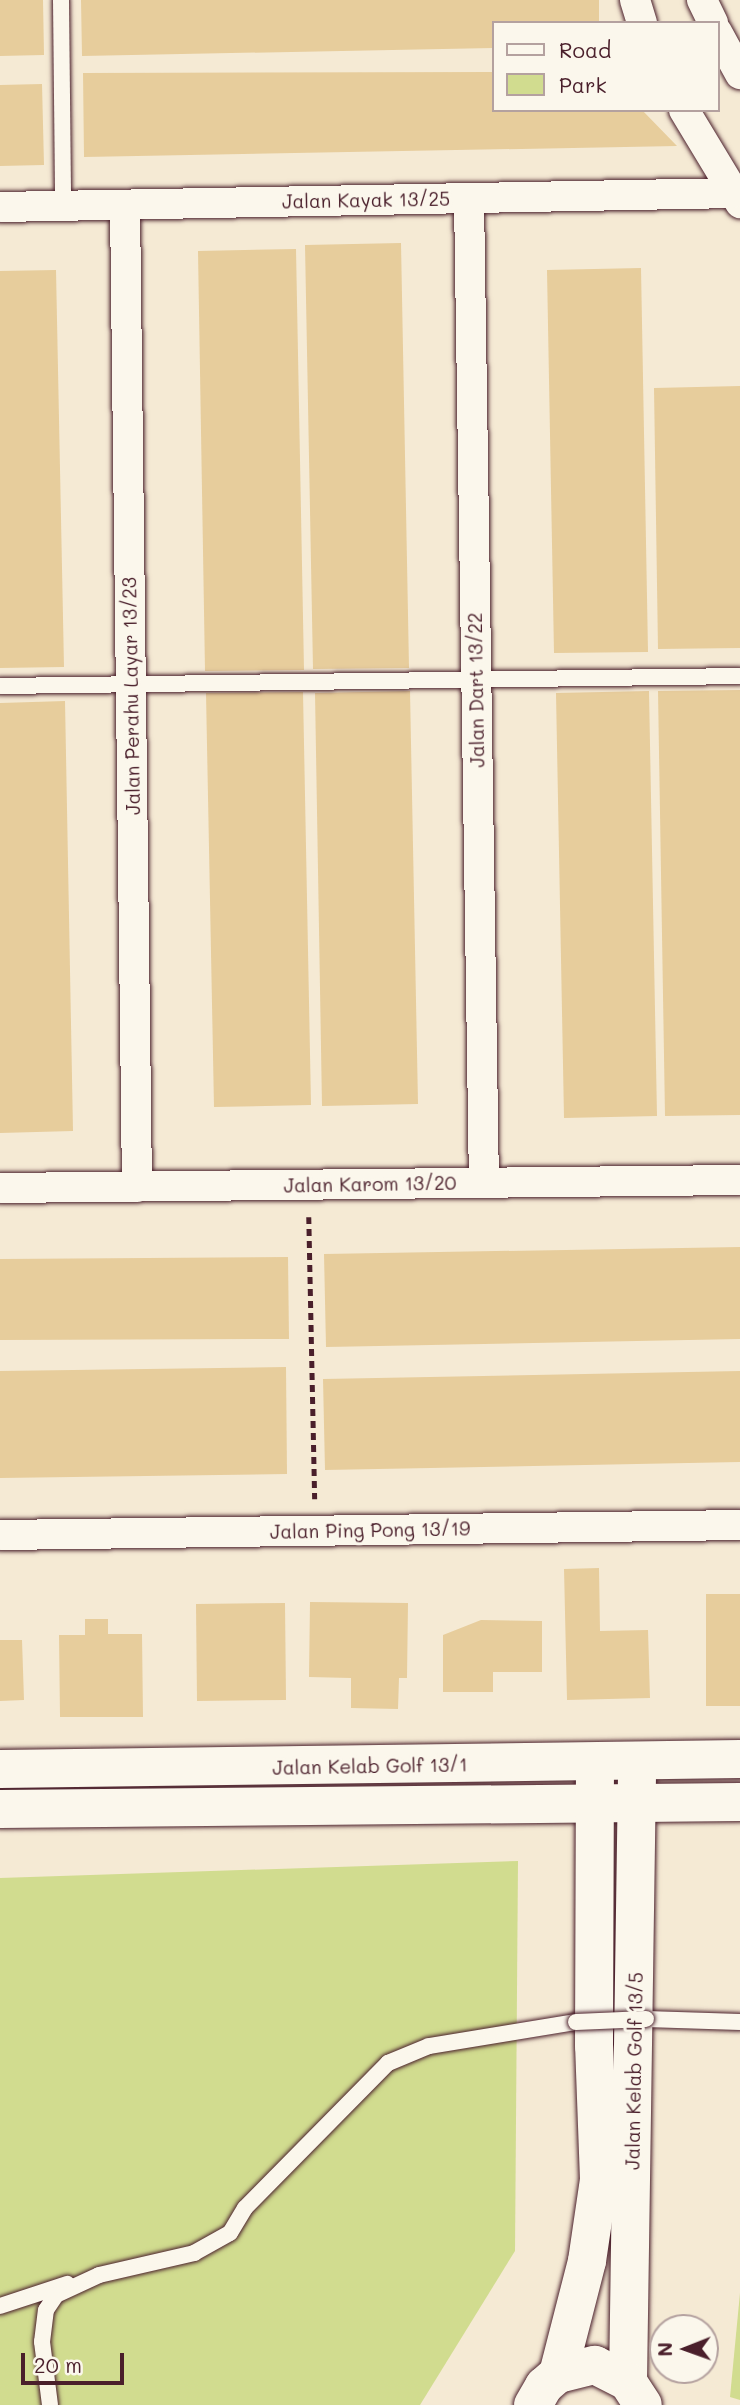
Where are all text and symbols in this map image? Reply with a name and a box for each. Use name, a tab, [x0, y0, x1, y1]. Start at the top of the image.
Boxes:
legend	[491, 21, 719, 112]
text: Road	[559, 36, 611, 63]
text: Park	[559, 71, 607, 98]
street label: Jalan Kayak 13/25	[282, 187, 450, 213]
street label: Jalan Perahu Layar 13/23	[118, 577, 144, 815]
street label: Jalan Dart 13/22	[463, 612, 489, 768]
street label: Jalan Karom 13/20	[283, 1171, 457, 1197]
street label: Jalan Ping Pong 13/19	[270, 1517, 470, 1543]
street label: Jalan Kelab Golf 13/1	[272, 1753, 468, 1779]
street label: Jalan Kelab Golf 13/5	[621, 1972, 647, 2170]
north arrow	[649, 2314, 719, 2384]
scale bar	[24, 2338, 128, 2382]
text: N	[652, 2342, 677, 2357]
text: 20 m	[34, 2351, 82, 2378]

